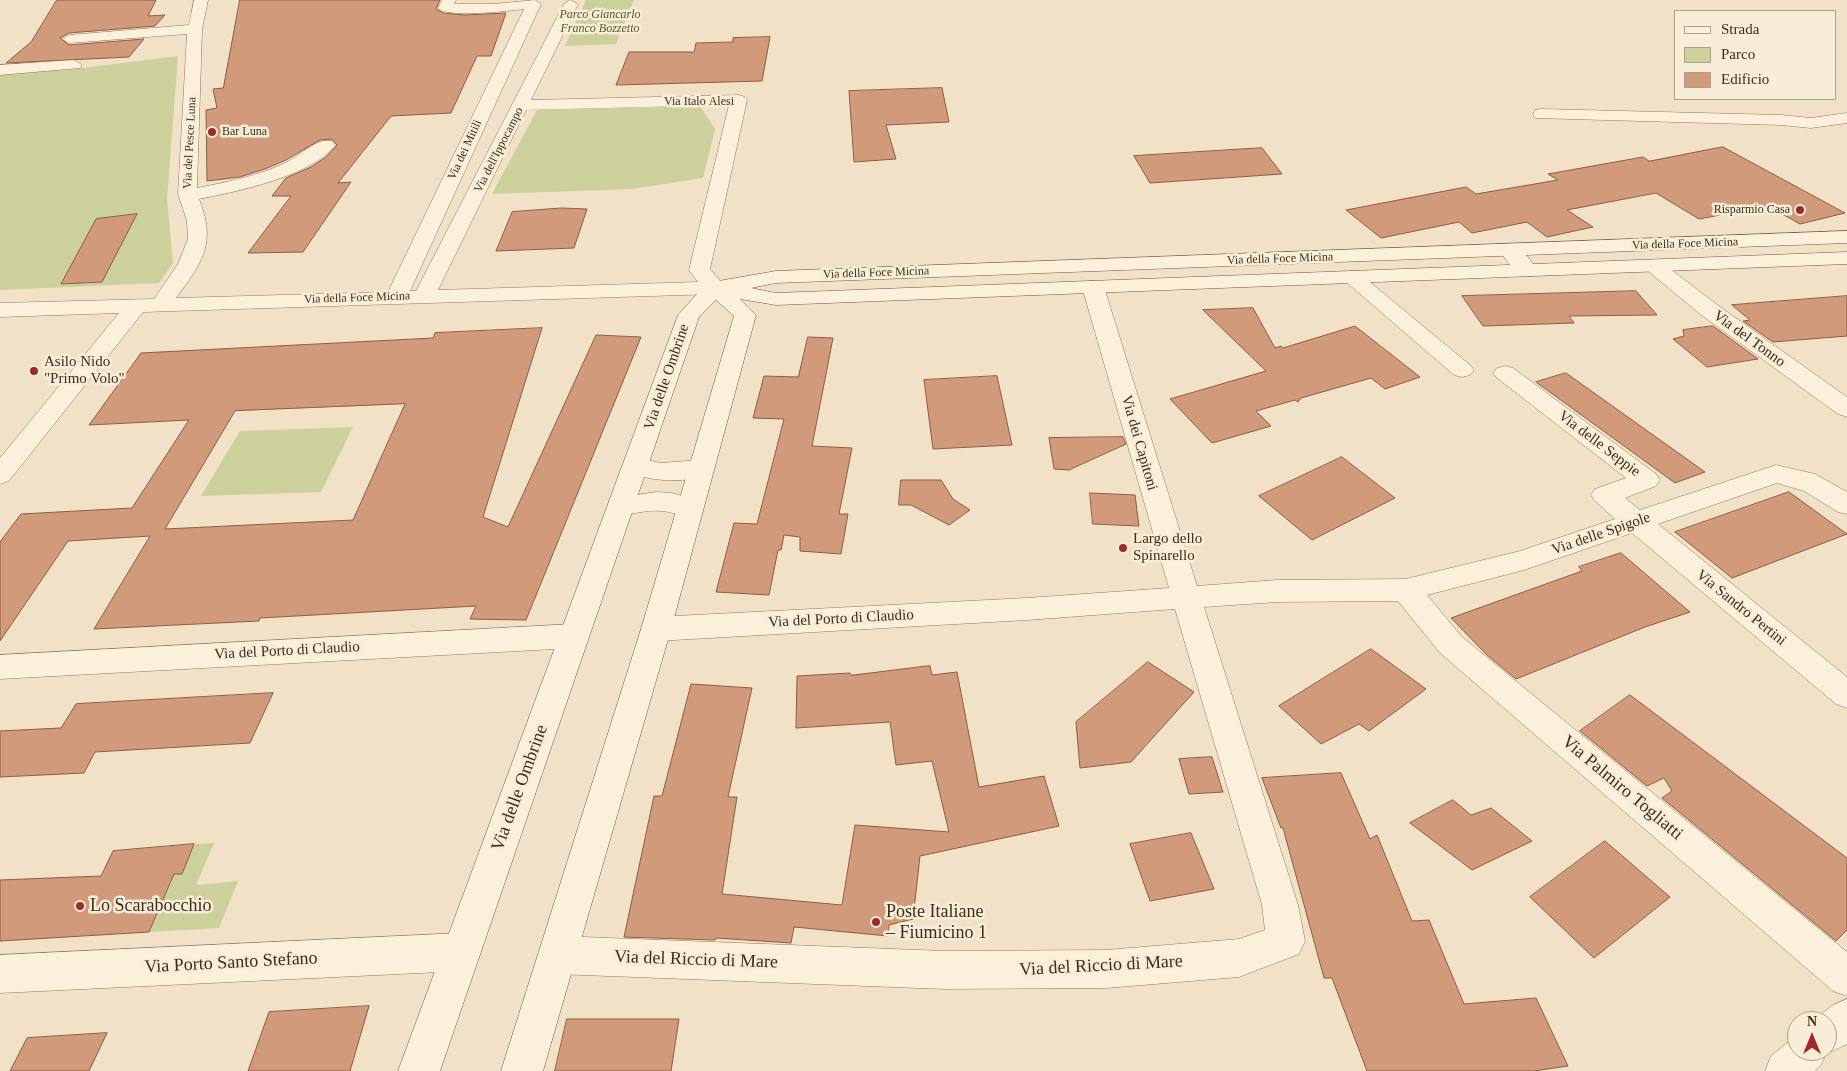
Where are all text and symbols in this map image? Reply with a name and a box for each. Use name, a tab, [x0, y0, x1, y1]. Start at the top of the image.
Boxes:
park label: Parco Giancarlo Franco Bozzetto	[559, 8, 641, 36]
legend	[1674, 10, 1837, 100]
text: Strada	[1721, 21, 1759, 37]
text: Parco	[1721, 46, 1755, 62]
text: Edificio	[1721, 71, 1769, 87]
street label: Via Italo Alesi	[664, 95, 734, 109]
street label: Via del Pesce Luna	[180, 97, 200, 189]
street label: Via dell'Ippocampo	[471, 105, 527, 195]
street label: Via dei Mitili	[445, 118, 485, 182]
place label: Bar Luna	[222, 125, 267, 139]
marker: Bar Luna	[206, 126, 218, 138]
place label: Risparmio Casa	[1714, 203, 1790, 217]
marker: Risparmio Casa	[1794, 204, 1806, 216]
street label: Via della Foce Micina	[1632, 235, 1738, 253]
street label: Via della Foce Micina	[1227, 250, 1333, 268]
street label: Via della Foce Micina	[823, 264, 929, 282]
street label: Via della Foce Micina	[304, 289, 410, 307]
street label: Via del Tonno	[1709, 307, 1789, 371]
street label: Via delle Ombrine	[640, 322, 694, 432]
place label: Asilo Nido "Primo Volo"	[44, 353, 125, 388]
marker: Asilo Nido "Primo Volo"	[28, 365, 40, 377]
street label: Via dei Capitoni	[1117, 393, 1161, 493]
street label: Via delle Seppie	[1554, 407, 1644, 481]
street label: Via delle Spigole	[1549, 509, 1653, 559]
place label: Largo dello Spinarello	[1133, 530, 1202, 565]
marker: Largo dello Spinarello	[1117, 542, 1129, 554]
street label: Via Sandro Pertini	[1692, 566, 1790, 650]
street label: Via del Porto di Claudio	[768, 606, 914, 632]
street label: Via del Porto di Claudio	[214, 638, 360, 664]
street label: Via delle Ombrine	[487, 722, 553, 854]
street label: Via Palmiro Togliatti	[1557, 731, 1687, 845]
place label: Lo Scarabocchio	[90, 895, 211, 917]
marker: Lo Scarabocchio	[74, 900, 86, 912]
place label: Poste Italiane – Fiumicino 1	[886, 901, 987, 944]
marker: Poste Italiane – Fiumicino 1	[870, 916, 882, 928]
street label: Via del Riccio di Mare	[614, 946, 778, 974]
street label: Via Porto Santo Stefano	[144, 948, 318, 978]
street label: Via del Riccio di Mare	[1019, 951, 1183, 981]
north arrow	[1787, 1011, 1837, 1061]
text: N	[1807, 1014, 1817, 1029]

